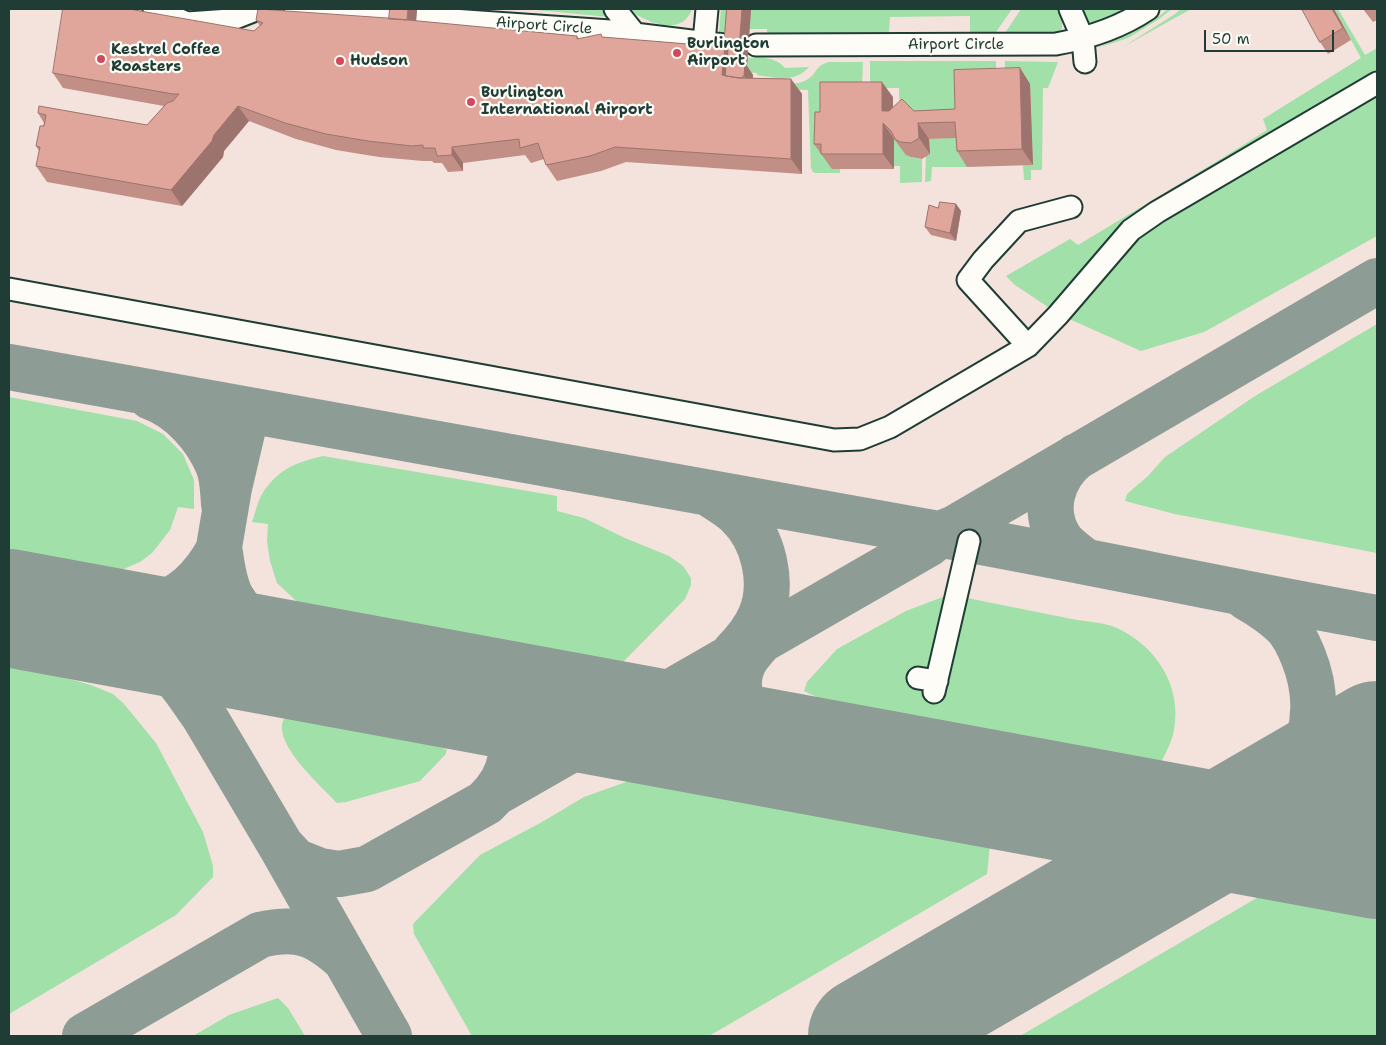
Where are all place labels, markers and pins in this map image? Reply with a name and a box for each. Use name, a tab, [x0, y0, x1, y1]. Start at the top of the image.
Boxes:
place label: Burlington Airport	[687, 35, 770, 70]
place label: Kestrel Coffee Roasters	[111, 41, 220, 76]
marker: Burlington Airport	[671, 47, 683, 59]
place label: Hudson	[350, 52, 408, 70]
marker: Kestrel Coffee Roasters	[95, 53, 107, 65]
marker: Hudson	[334, 55, 346, 67]
place label: Burlington International Airport	[481, 84, 653, 119]
marker: Burlington International Airport	[465, 96, 477, 108]

